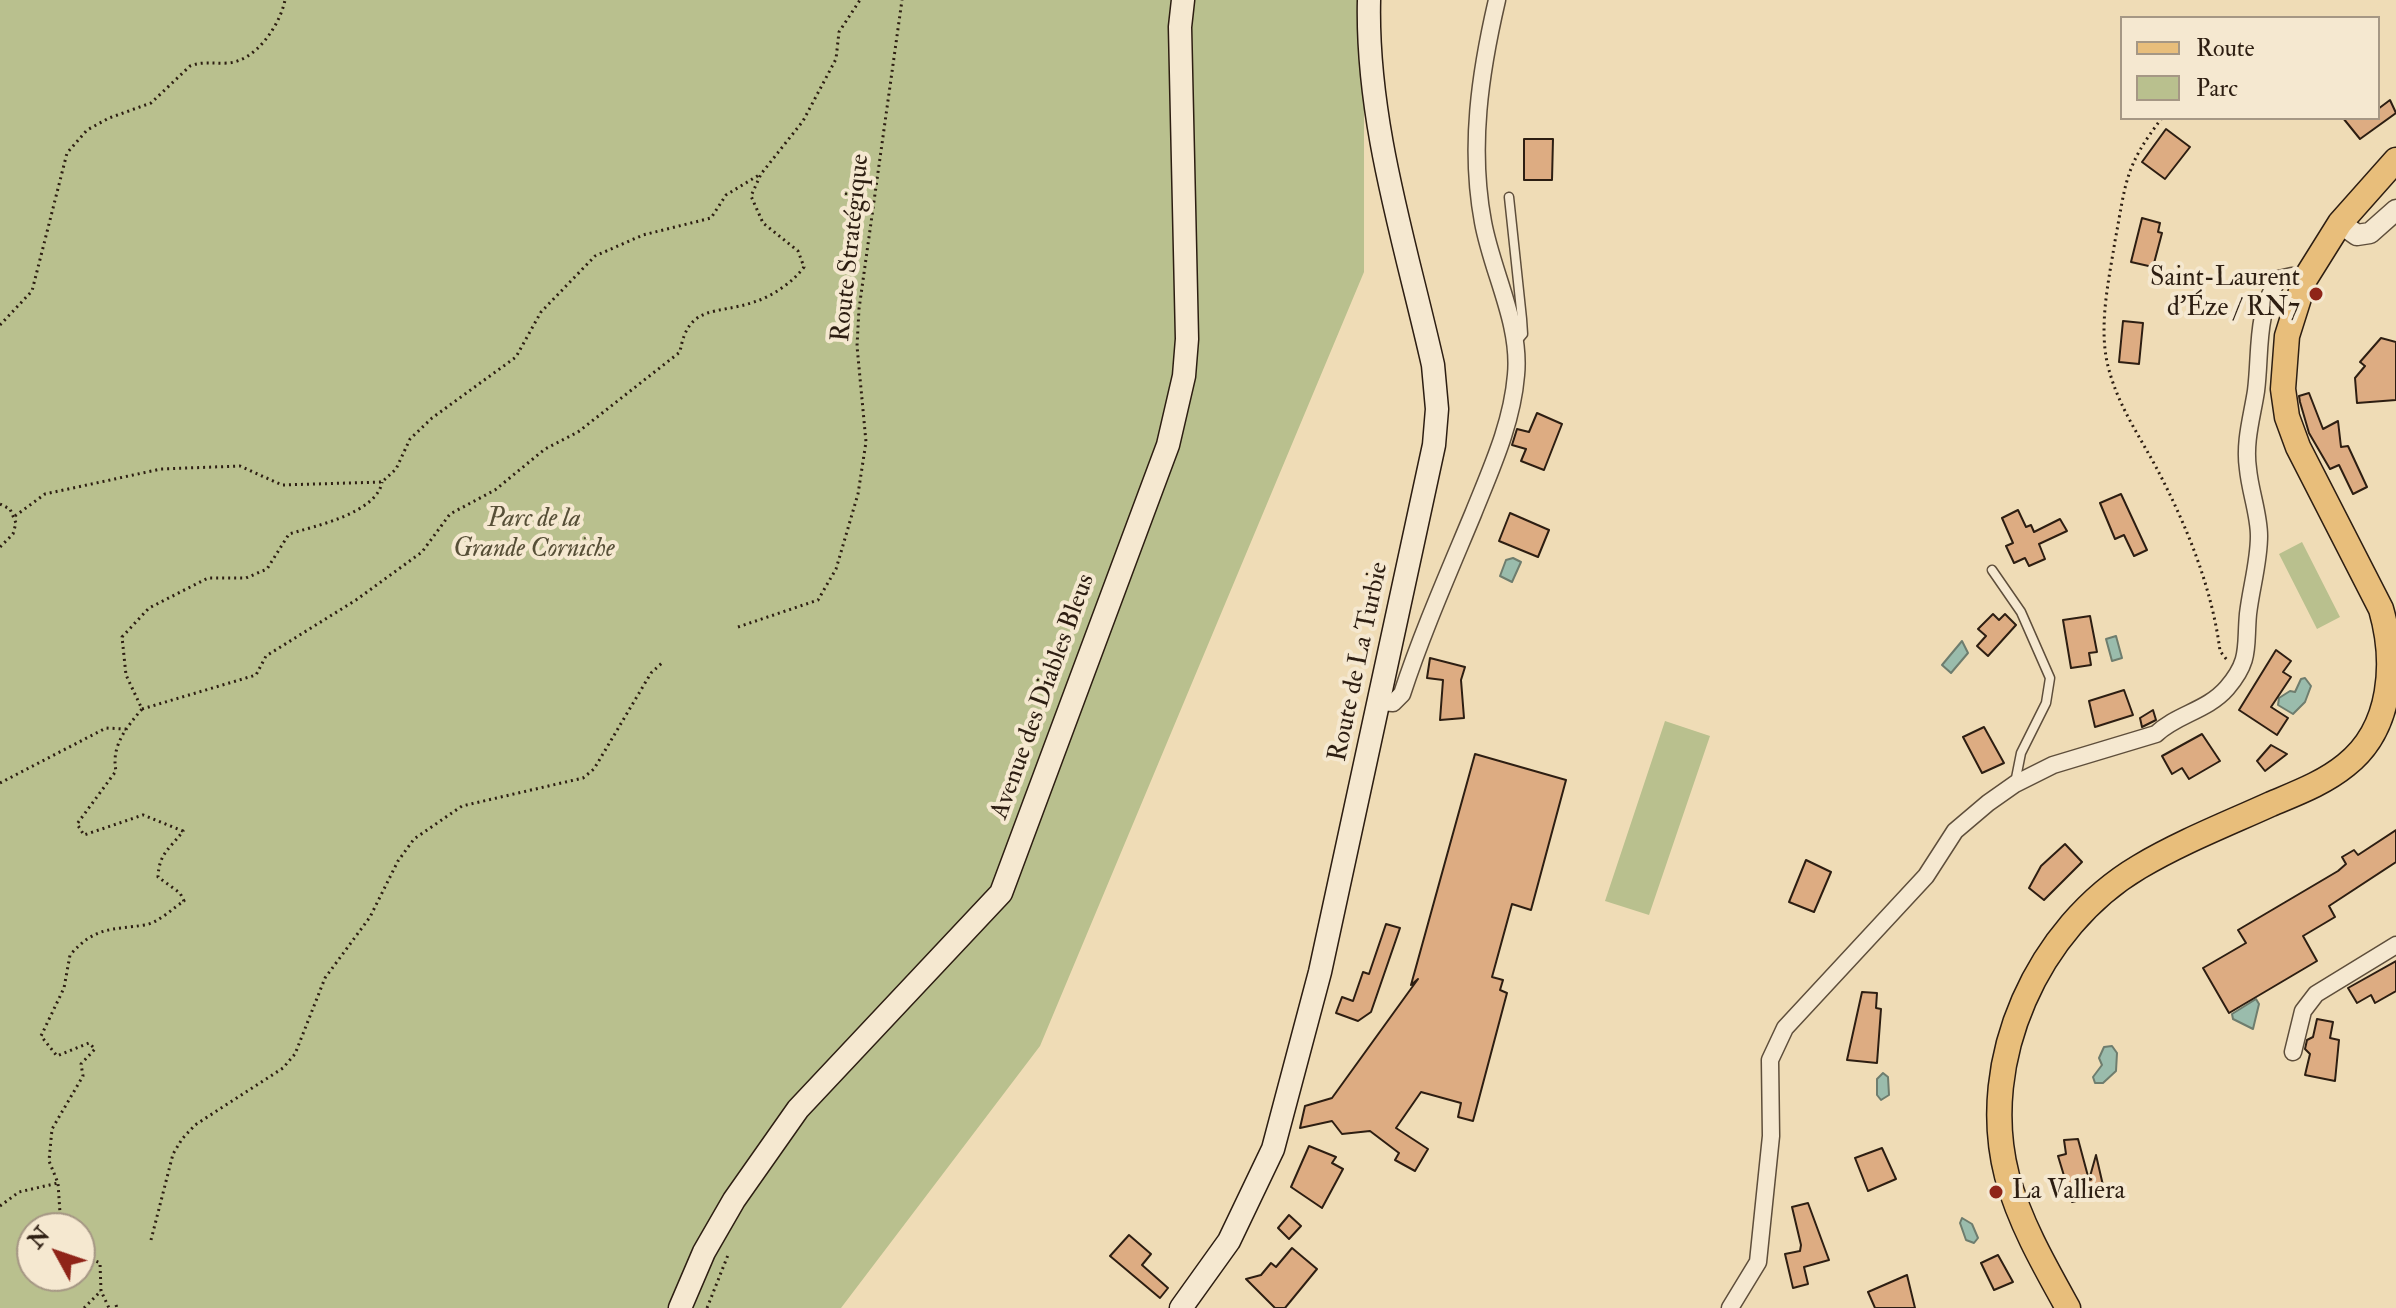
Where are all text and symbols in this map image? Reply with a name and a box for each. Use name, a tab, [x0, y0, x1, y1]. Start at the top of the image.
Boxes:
legend	[2120, 16, 2380, 120]
text: Route	[2196, 33, 2255, 64]
text: Parc	[2196, 73, 2238, 104]
street label: Route Stratégique	[827, 152, 877, 344]
place label: Saint-Laurent d'Éze / RN7	[2150, 263, 2300, 324]
marker: Saint-Laurent d'Éze / RN7	[2307, 285, 2325, 303]
park label: Parc de la Grande Corniche	[453, 504, 615, 566]
street label: Route de La Turbie	[1324, 559, 1396, 765]
street label: Avenue des Diables Bleus	[985, 570, 1103, 824]
place label: La Valliera	[2012, 1176, 2125, 1208]
marker: La Valliera	[1987, 1183, 2005, 1201]
north arrow	[16, 1212, 96, 1292]
text: N	[22, 1221, 56, 1254]

